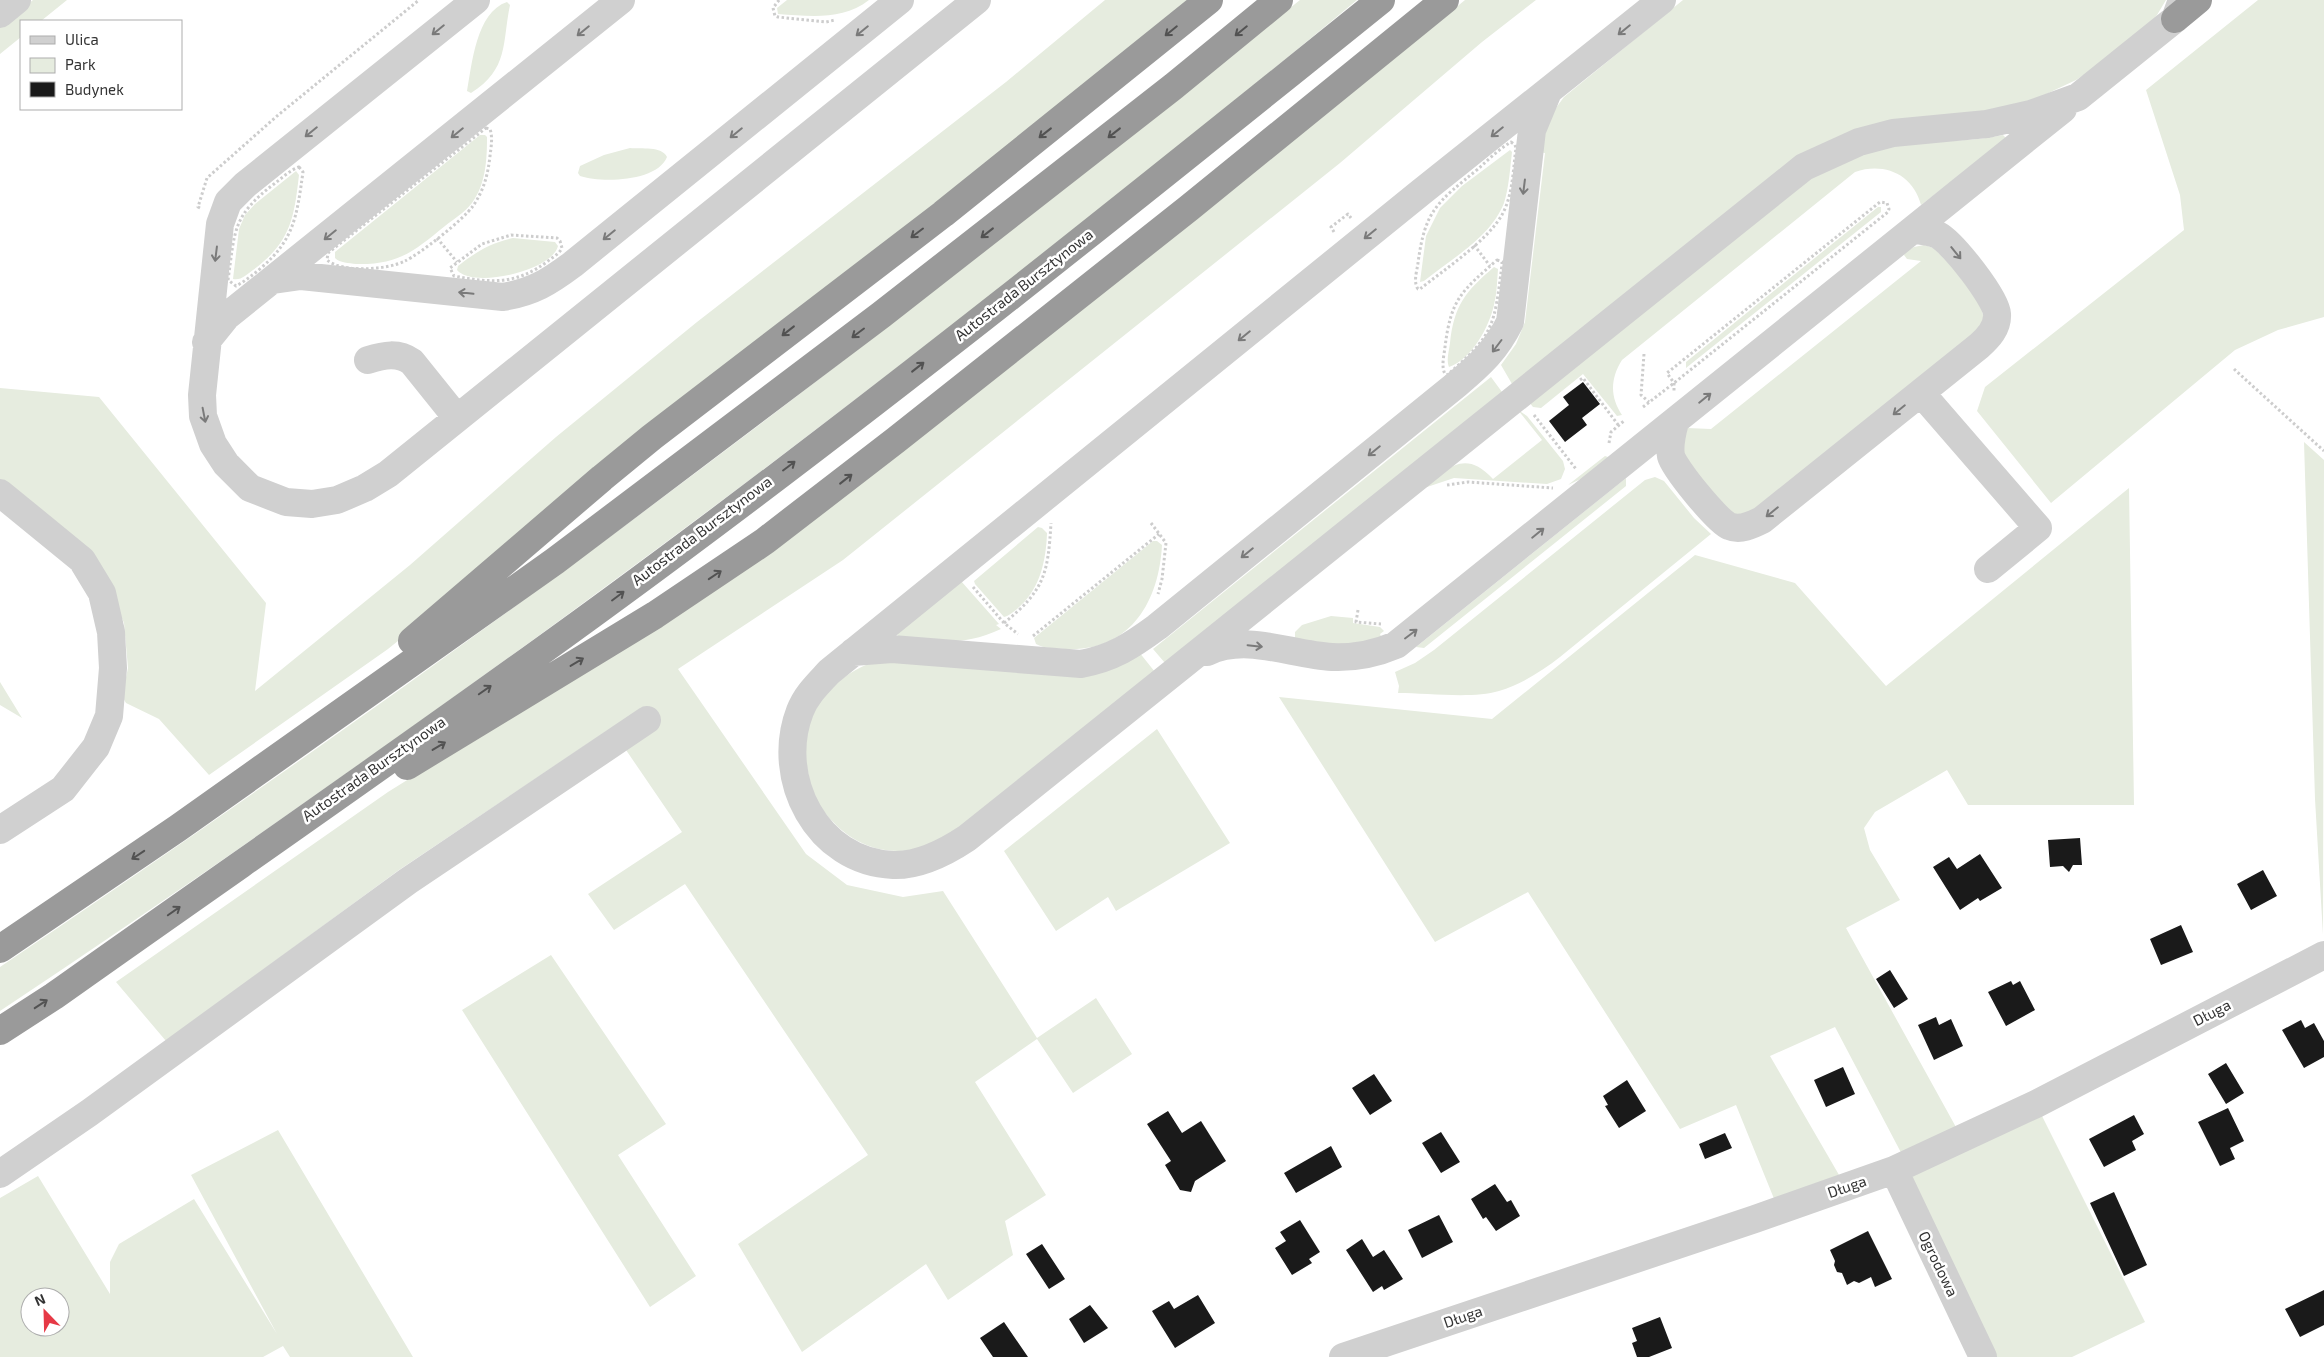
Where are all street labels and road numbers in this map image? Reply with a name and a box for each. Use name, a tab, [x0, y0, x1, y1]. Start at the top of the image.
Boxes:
street label: Autostrada Bursztynowa	[951, 225, 1096, 344]
street label: Autostrada Bursztynowa	[628, 472, 775, 589]
street label: Autostrada Bursztynowa	[298, 712, 448, 824]
street label: Długa	[2190, 995, 2233, 1029]
street label: Długa	[1825, 1171, 1869, 1201]
street label: Ogrodowa	[1915, 1228, 1962, 1299]
street label: Długa	[1441, 1301, 1485, 1331]

